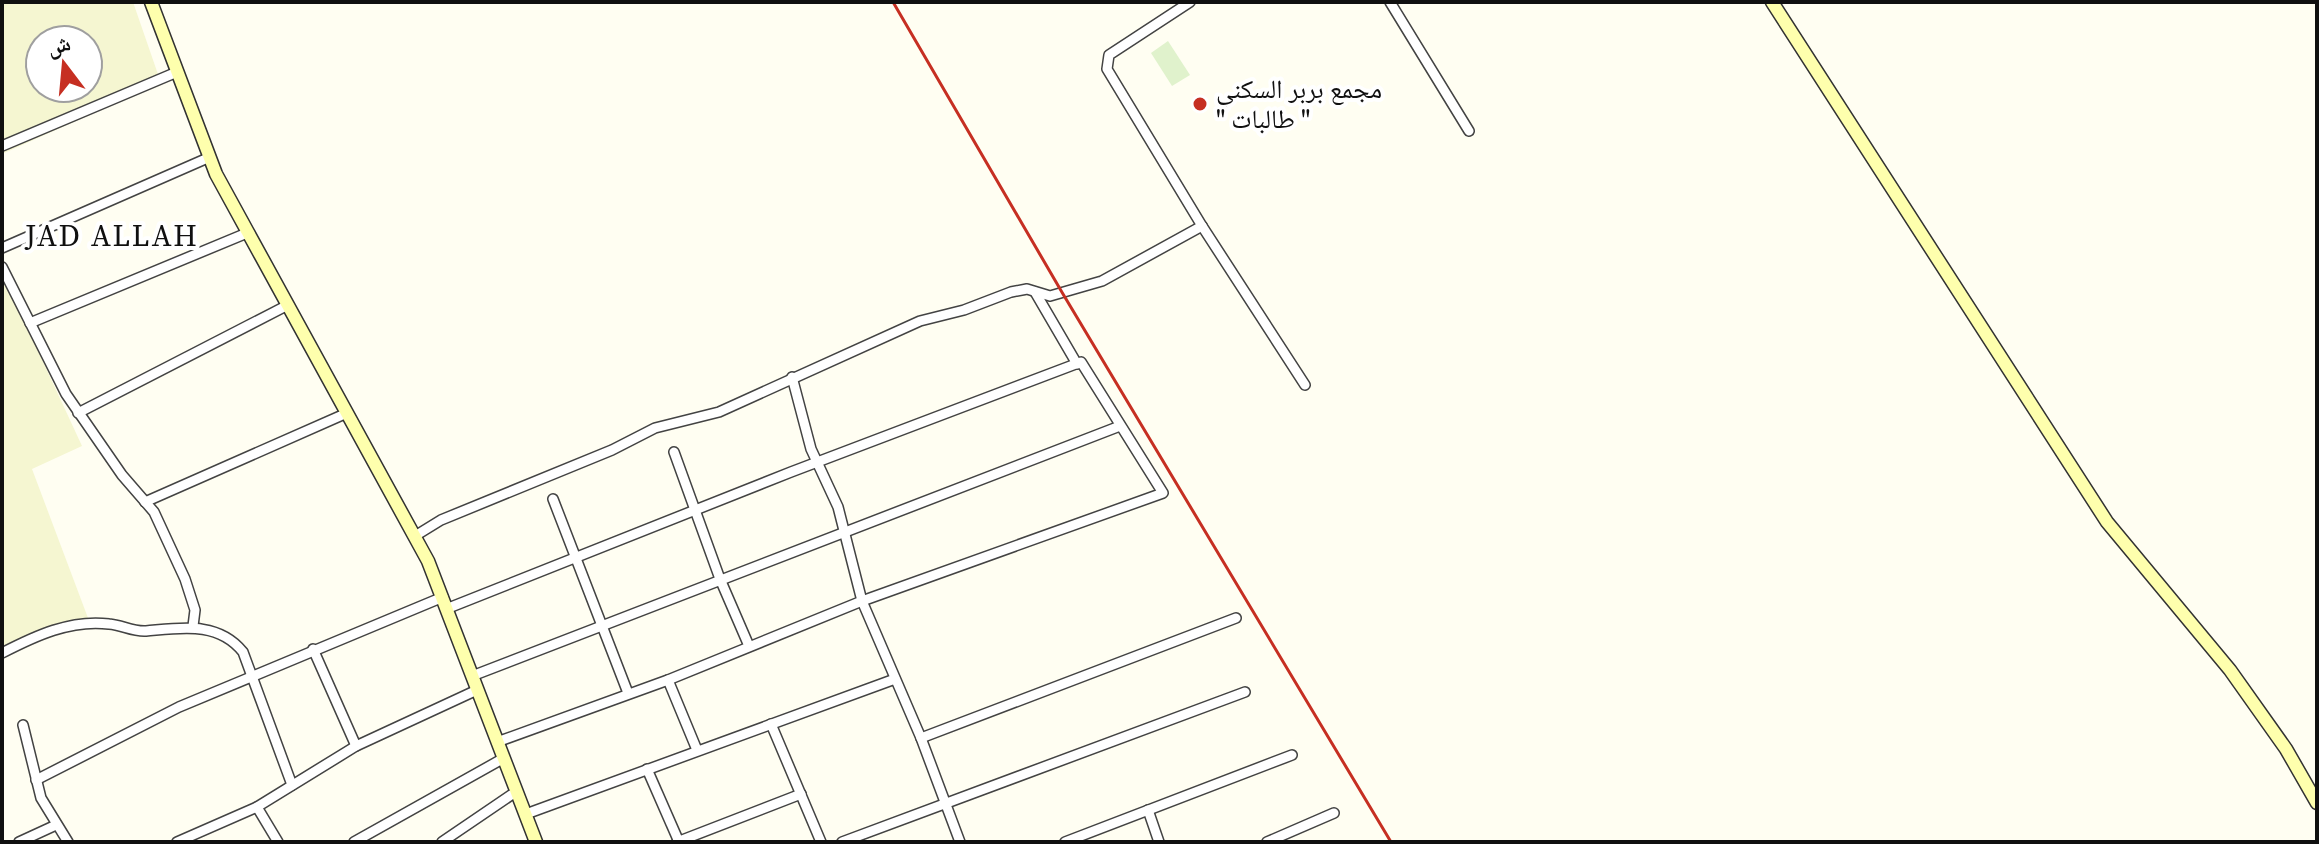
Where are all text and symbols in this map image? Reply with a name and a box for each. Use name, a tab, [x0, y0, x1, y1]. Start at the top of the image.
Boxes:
north arrow	[24, 24, 104, 104]
text: ش	[43, 27, 74, 62]
place label: مجمع بربر السكني " طالبات "	[1216, 71, 1382, 137]
marker: مجمع بربر السكني " طالبات "	[1191, 95, 1209, 113]
district label: JAD ALLAH	[24, 215, 199, 256]

